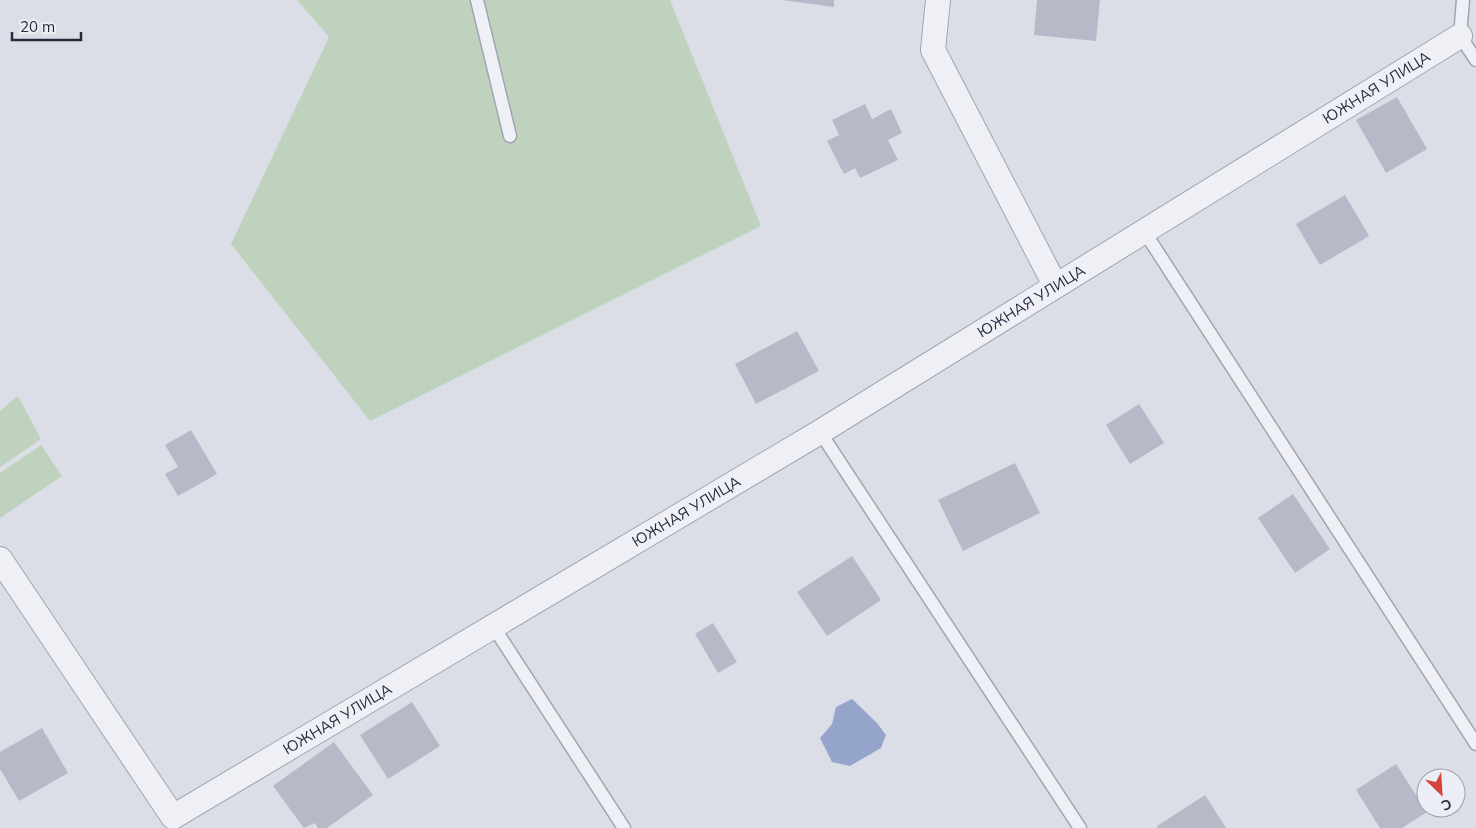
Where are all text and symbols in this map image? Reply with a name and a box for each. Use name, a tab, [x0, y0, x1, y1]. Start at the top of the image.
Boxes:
scale bar	[12, 10, 81, 42]
text: 20 m	[20, 17, 55, 36]
street label: ЮЖНАЯ УЛИЦА	[1319, 47, 1434, 128]
street label: ЮЖНАЯ УЛИЦА	[974, 260, 1088, 341]
street label: ЮЖНАЯ УЛИЦА	[628, 471, 744, 551]
street label: ЮЖНАЯ УЛИЦА	[279, 679, 395, 758]
north arrow	[1416, 768, 1466, 818]
text: С	[1438, 795, 1455, 815]

